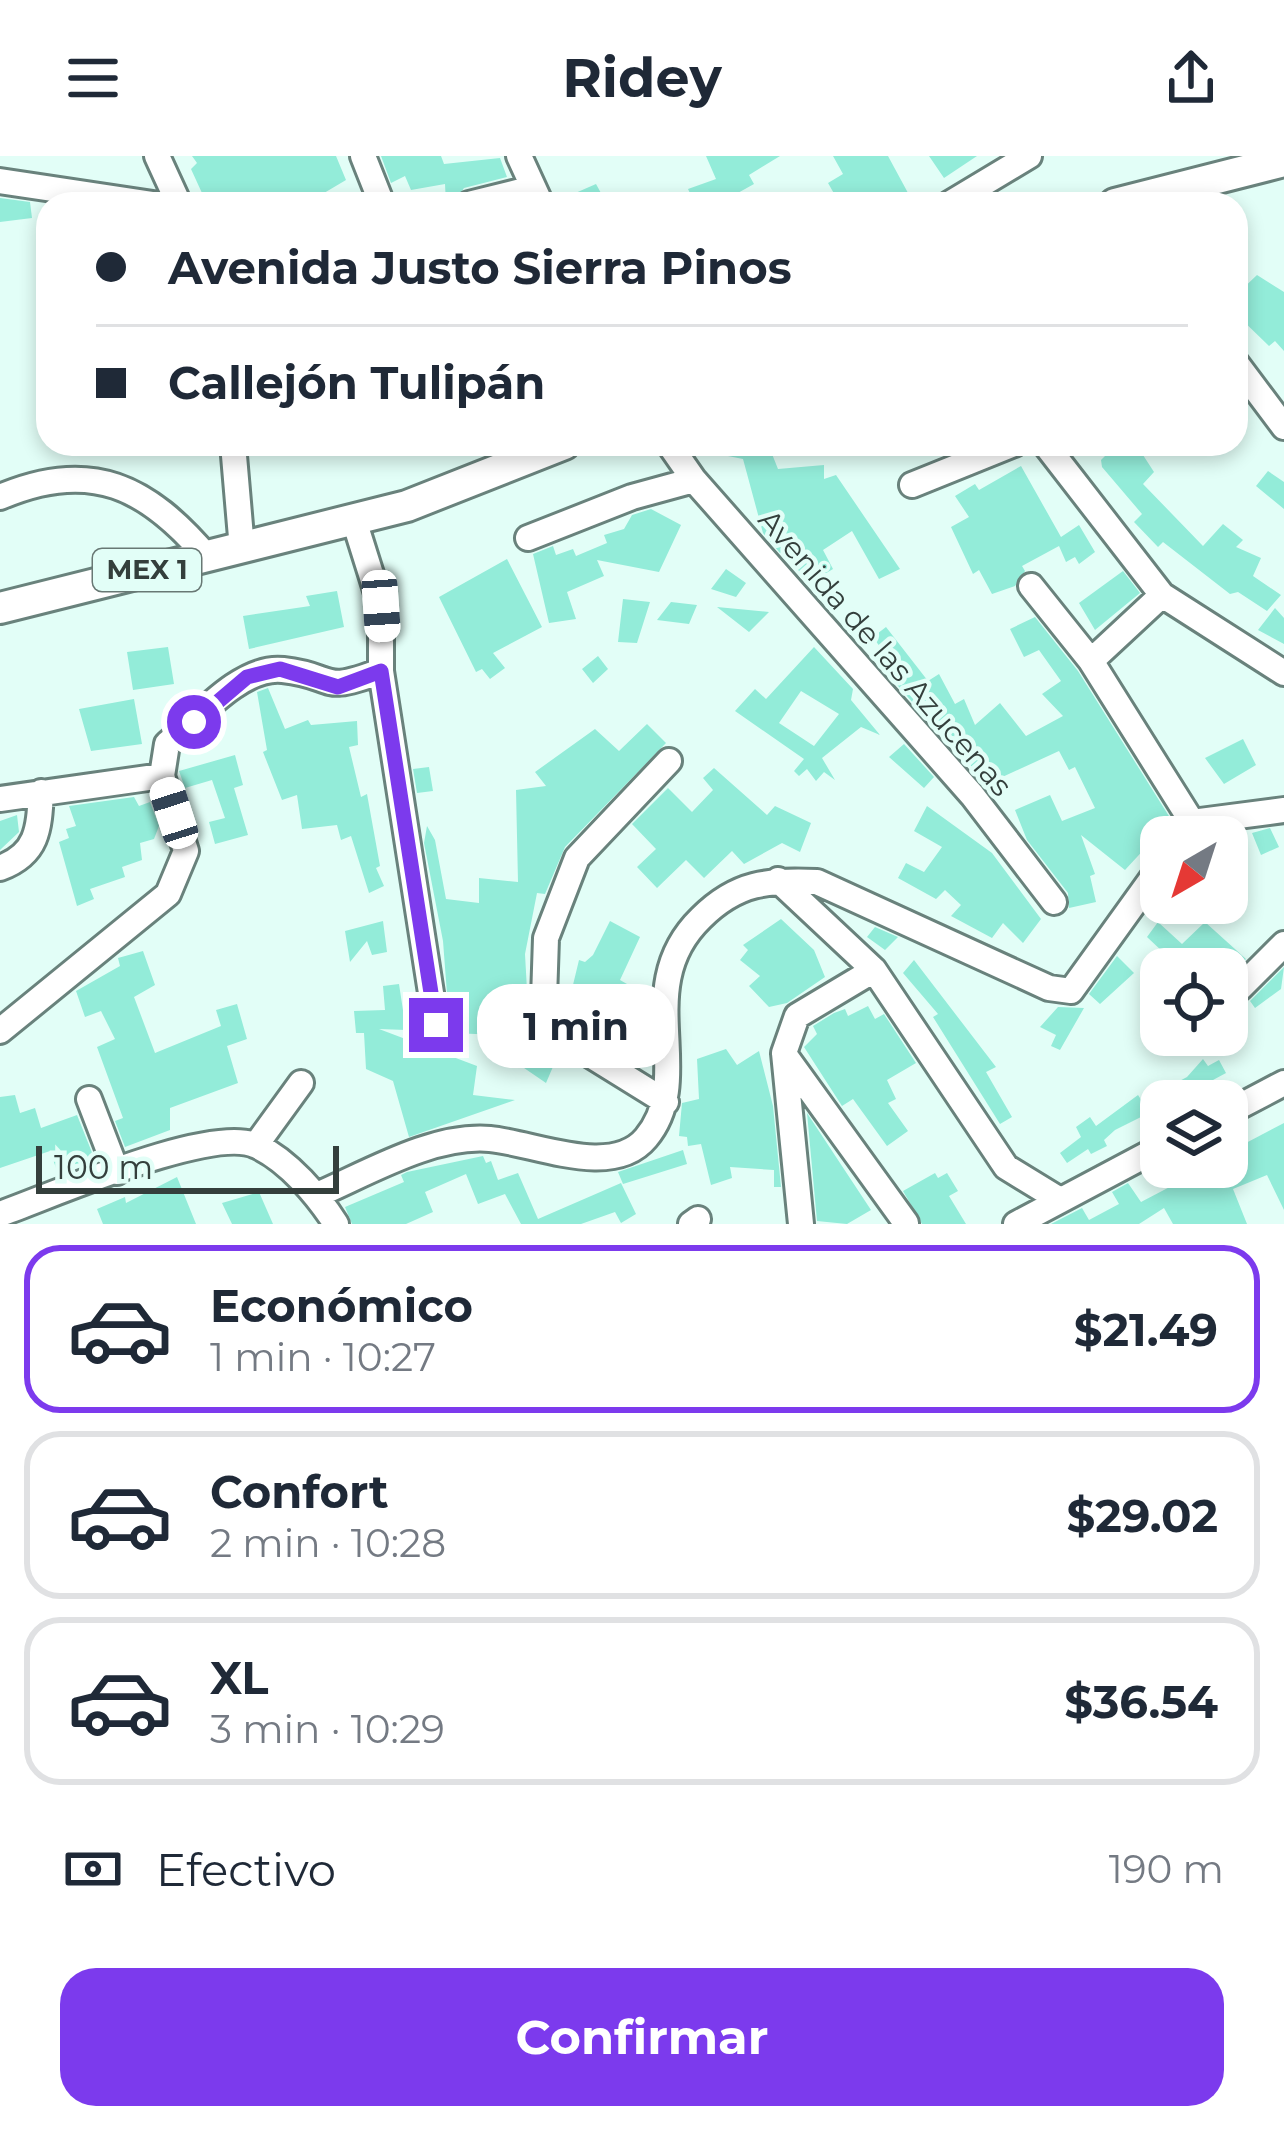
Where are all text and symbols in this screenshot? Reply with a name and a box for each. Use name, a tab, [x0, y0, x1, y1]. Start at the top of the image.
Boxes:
icon: menu	[60, 45, 126, 111]
text: Ridey	[562, 45, 722, 111]
icon: share	[1158, 45, 1224, 111]
text: Avenida Justo Sierra Pinos	[168, 240, 792, 295]
text: Callejón Tulipán	[168, 355, 545, 410]
street label: Avenida de las Azucenas	[751, 502, 1020, 804]
road number: MEX 1	[93, 549, 201, 591]
car	[361, 569, 401, 643]
route start	[167, 695, 221, 749]
car	[146, 773, 202, 853]
north arrow	[1140, 816, 1248, 924]
map controls	[1140, 816, 1248, 1188]
button: locate	[1140, 948, 1248, 1056]
callout: 1 min	[478, 983, 676, 1067]
route end	[409, 998, 463, 1052]
text: 1 min	[523, 1002, 629, 1050]
button: layers	[1140, 1080, 1248, 1188]
scale bar	[36, 1140, 339, 1193]
text: 100 m	[54, 1147, 153, 1187]
icon: car	[66, 1275, 174, 1383]
text: Económico	[210, 1278, 473, 1333]
text: $21.49	[1074, 1302, 1218, 1357]
text: 1 min · 10:27	[210, 1333, 436, 1381]
icon: car	[66, 1461, 174, 1569]
text: Confort	[210, 1464, 389, 1519]
text: $29.02	[1067, 1488, 1218, 1543]
text: 2 min · 10:28	[210, 1519, 446, 1567]
icon: car	[66, 1647, 174, 1755]
text: XL	[210, 1650, 268, 1705]
text: $36.54	[1064, 1674, 1218, 1729]
text: 3 min · 10:29	[210, 1705, 445, 1753]
icon: cash	[60, 1836, 126, 1902]
text: Efectivo	[156, 1842, 336, 1897]
text: 190 m	[1109, 1845, 1224, 1893]
button: Confirmar	[60, 1968, 1224, 2106]

